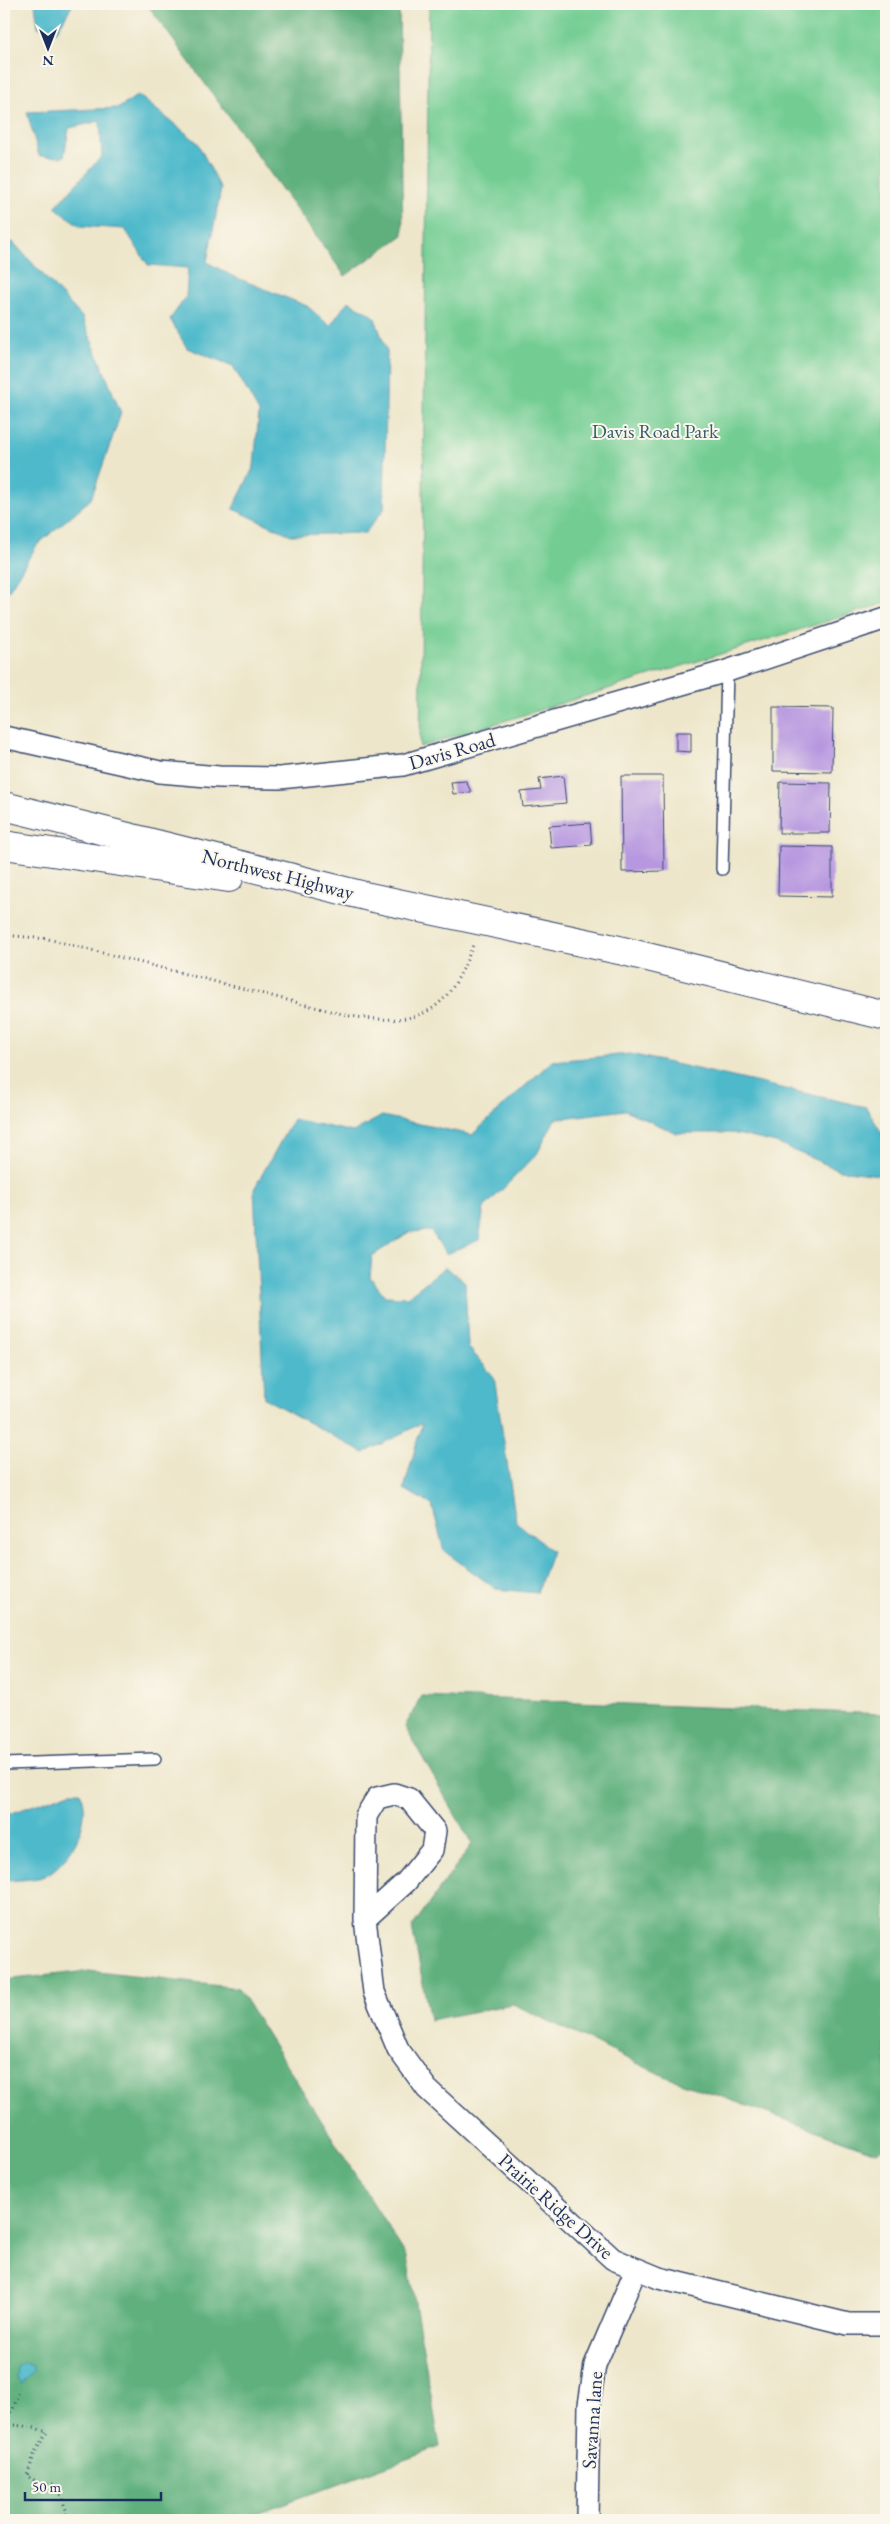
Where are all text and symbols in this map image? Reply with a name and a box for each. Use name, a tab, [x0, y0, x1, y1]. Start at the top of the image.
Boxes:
north arrow	[22, 22, 72, 72]
text: N	[42, 52, 54, 70]
park label: Davis Road Park	[592, 418, 719, 444]
street label: Davis Road	[406, 726, 499, 776]
street label: Northwest Highway	[199, 843, 357, 906]
street label: Prairie Ridge Drive	[493, 2147, 619, 2265]
street label: Savanna lane	[576, 2370, 608, 2470]
scale bar	[25, 2469, 161, 2501]
text: 50 m	[32, 2477, 61, 2496]

